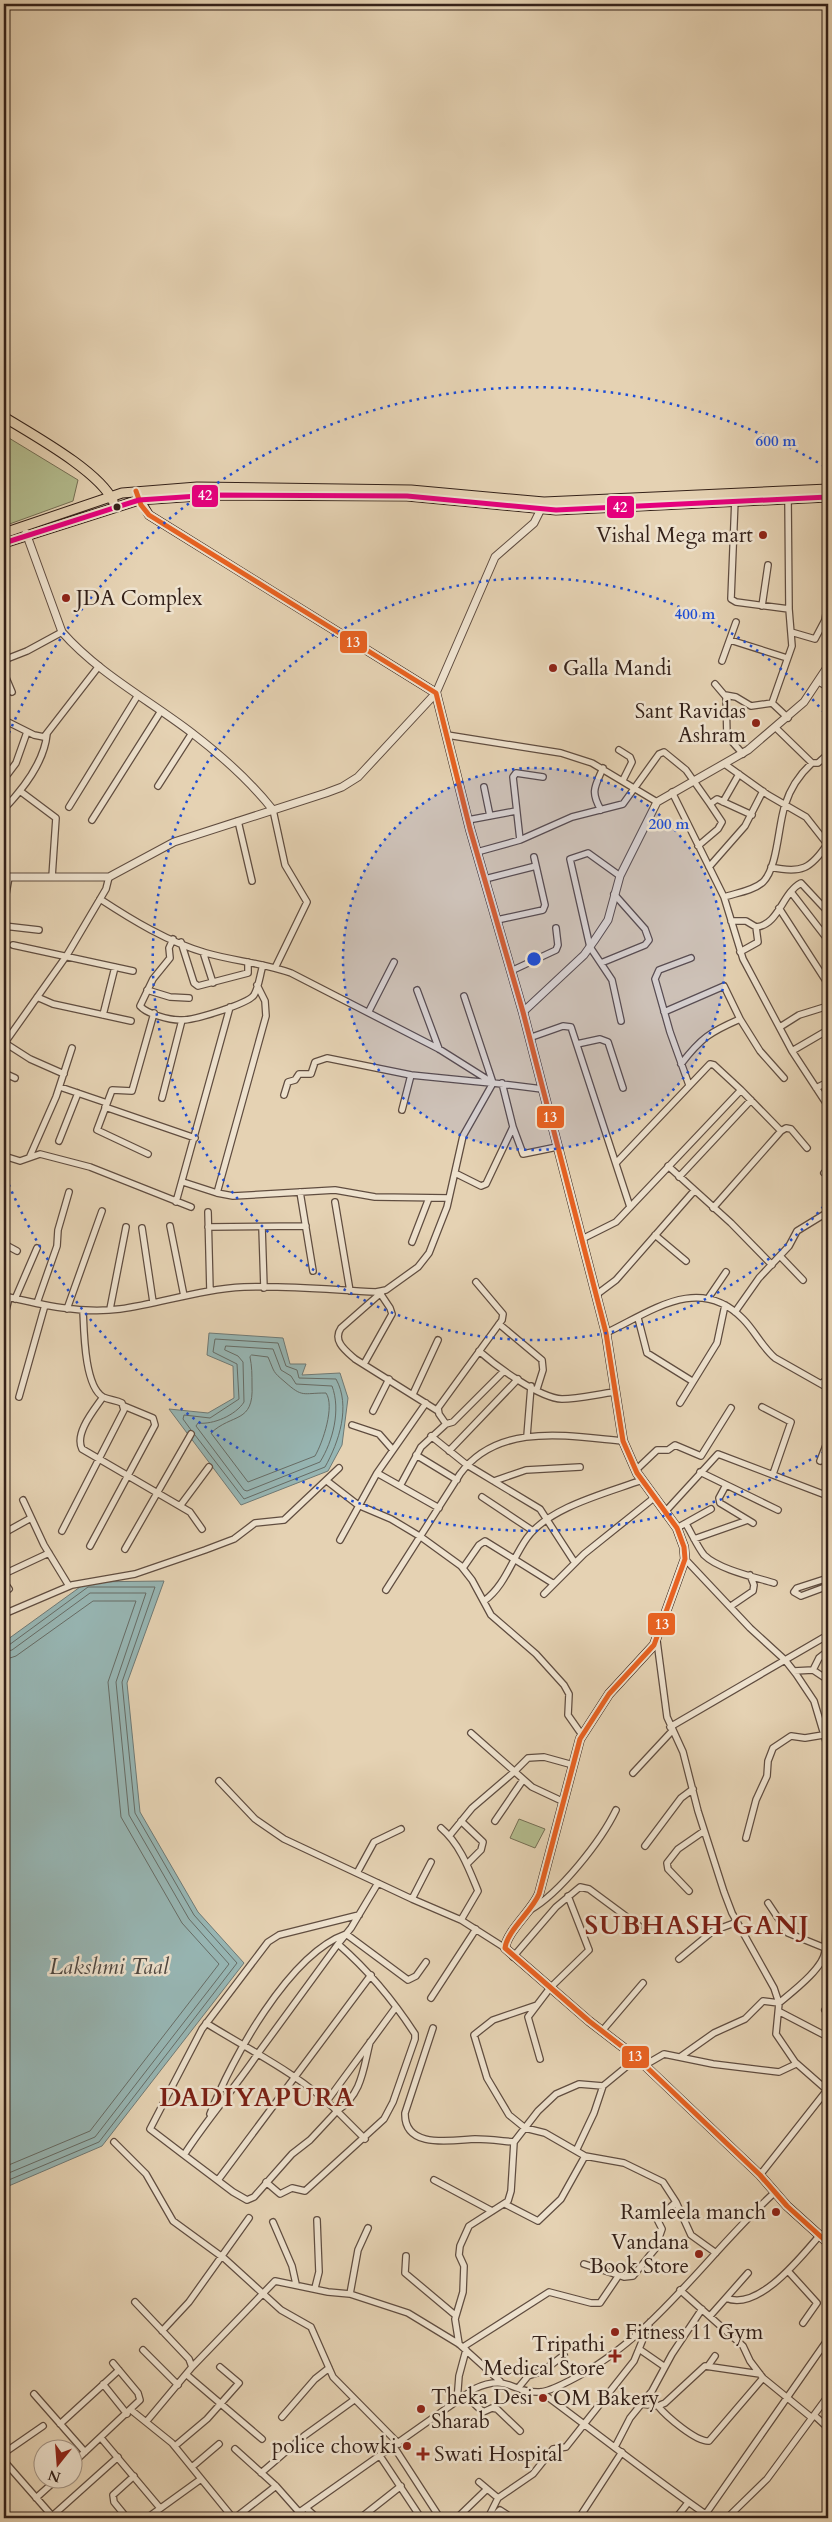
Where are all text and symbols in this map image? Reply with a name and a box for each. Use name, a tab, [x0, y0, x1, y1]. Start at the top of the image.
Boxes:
text: 600 m	[756, 431, 797, 451]
line badge: 42	[191, 484, 219, 508]
text: 42	[198, 486, 212, 505]
line badge: 42	[606, 495, 635, 519]
text: 42	[613, 498, 627, 517]
unlabelled marker	[112, 502, 122, 512]
place label: Vishal Mega mart	[596, 521, 753, 550]
marker: Vishal Mega mart	[757, 529, 769, 541]
place label: JDA Complex	[73, 584, 203, 613]
marker: JDA Complex	[60, 592, 72, 604]
text: 400 m	[675, 604, 716, 624]
line badge: 13	[339, 630, 368, 654]
text: 13	[346, 633, 360, 652]
place label: Galla Mandi	[563, 654, 672, 683]
marker: Galla Mandi	[547, 662, 559, 674]
place label: Sant Ravidas Ashram	[635, 697, 746, 750]
marker: Sant Ravidas Ashram	[750, 717, 762, 729]
text: 200 m	[649, 814, 690, 834]
centre of rings	[525, 950, 543, 968]
line badge: 13	[536, 1105, 565, 1129]
text: 13	[543, 1108, 557, 1127]
line badge: 13	[647, 1612, 676, 1636]
text: 13	[655, 1615, 669, 1634]
district label: SUBHASH GANJ	[584, 1908, 810, 1943]
water label: Lakshmi Taal	[49, 1952, 170, 1982]
line badge: 13	[621, 2045, 650, 2069]
text: 13	[628, 2047, 642, 2066]
district label: DADIYAPURA	[159, 2080, 355, 2115]
place label: Ramleela manch	[620, 2198, 766, 2227]
marker: Ramleela manch	[770, 2206, 782, 2218]
place label: Vandana Book Store	[589, 2228, 689, 2281]
marker: Vandana Book Store	[693, 2248, 705, 2260]
place label: Fitness 11 Gym	[625, 2318, 764, 2347]
marker: Fitness 11 Gym	[609, 2326, 621, 2338]
place label: Tripathi Medical Store	[483, 2330, 605, 2383]
marker: Tripathi Medical Store	[609, 2350, 621, 2362]
place label: Theka Desi Sharab	[431, 2383, 533, 2436]
place label: OM Bakery	[553, 2384, 659, 2413]
marker: OM Bakery	[537, 2392, 549, 2404]
marker: Theka Desi Sharab	[415, 2403, 427, 2415]
place label: police chowki	[272, 2432, 397, 2461]
north arrow	[32, 2440, 82, 2490]
marker: police chowki	[401, 2440, 413, 2452]
place label: Swati Hospital	[434, 2440, 563, 2469]
marker: Swati Hospital	[416, 2447, 430, 2461]
text: N	[46, 2465, 63, 2487]

